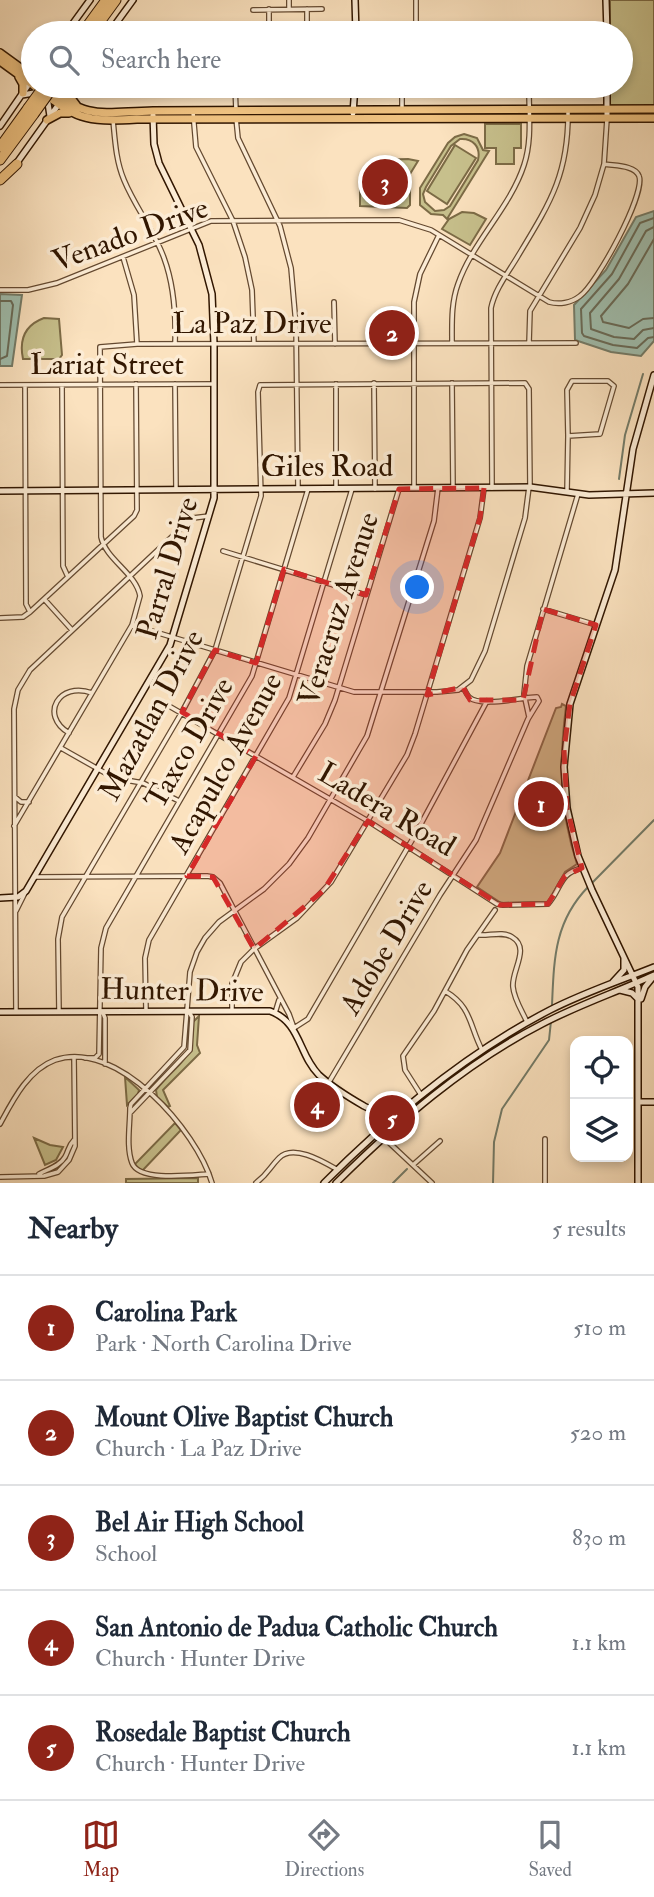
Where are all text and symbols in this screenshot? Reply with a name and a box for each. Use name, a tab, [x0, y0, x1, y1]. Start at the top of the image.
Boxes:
search box	[21, 21, 633, 98]
icon: search	[45, 41, 83, 79]
text: Search here	[101, 44, 221, 76]
pin: 3	[362, 156, 408, 208]
street label: Venado Drive	[47, 189, 213, 280]
street label: La Paz Drive	[172, 305, 332, 342]
pin: 2	[369, 307, 415, 359]
street label: Lariat Street	[30, 346, 184, 383]
street label: Giles Road	[261, 448, 394, 485]
street label: Parral Drive	[128, 493, 207, 644]
street label: Veracruz Avenue	[290, 508, 387, 711]
your location	[400, 570, 434, 604]
street label: Mazatlan Drive	[91, 623, 212, 807]
street label: Acapulco Avenue	[160, 666, 290, 861]
street label: Taxco Drive	[137, 671, 242, 816]
street label: Ladera Road	[311, 754, 462, 865]
pin: 1	[518, 778, 564, 830]
street label: Adobe Drive	[331, 873, 441, 1022]
street label: Hunter Drive	[100, 971, 264, 1010]
map controls	[570, 1036, 633, 1162]
button: locate	[570, 1036, 633, 1099]
pin: 4	[294, 1079, 340, 1131]
pin: 5	[369, 1092, 415, 1144]
button: layers	[570, 1099, 633, 1162]
text: Nearby	[28, 1210, 118, 1247]
text: 5 results	[552, 1214, 626, 1243]
text: Carolina Park	[95, 1297, 237, 1329]
text: 1	[47, 1313, 55, 1342]
text: 510 m	[573, 1313, 626, 1342]
text: Park · North Carolina Drive	[95, 1329, 352, 1358]
text: Mount Olive Baptist Church	[95, 1402, 393, 1434]
text: 2	[45, 1418, 57, 1447]
text: 520 m	[570, 1418, 626, 1447]
text: Church · La Paz Drive	[95, 1434, 302, 1463]
text: Bel Air High School	[95, 1507, 304, 1539]
text: 3	[47, 1523, 55, 1552]
text: 830 m	[572, 1523, 626, 1552]
text: School	[95, 1539, 157, 1568]
text: San Antonio de Padua Catholic Church	[95, 1612, 498, 1644]
text: 4	[45, 1628, 57, 1657]
text: 1.1 km	[571, 1628, 626, 1657]
text: Church · Hunter Drive	[95, 1644, 305, 1673]
text: Rosedale Baptist Church	[95, 1717, 351, 1749]
text: 5	[46, 1733, 56, 1762]
text: 1.1 km	[571, 1733, 626, 1762]
text: Church · Hunter Drive	[95, 1749, 305, 1778]
tab: Map	[82, 1816, 120, 1882]
tab: Directions	[284, 1816, 364, 1882]
tab: Saved	[528, 1816, 572, 1882]

